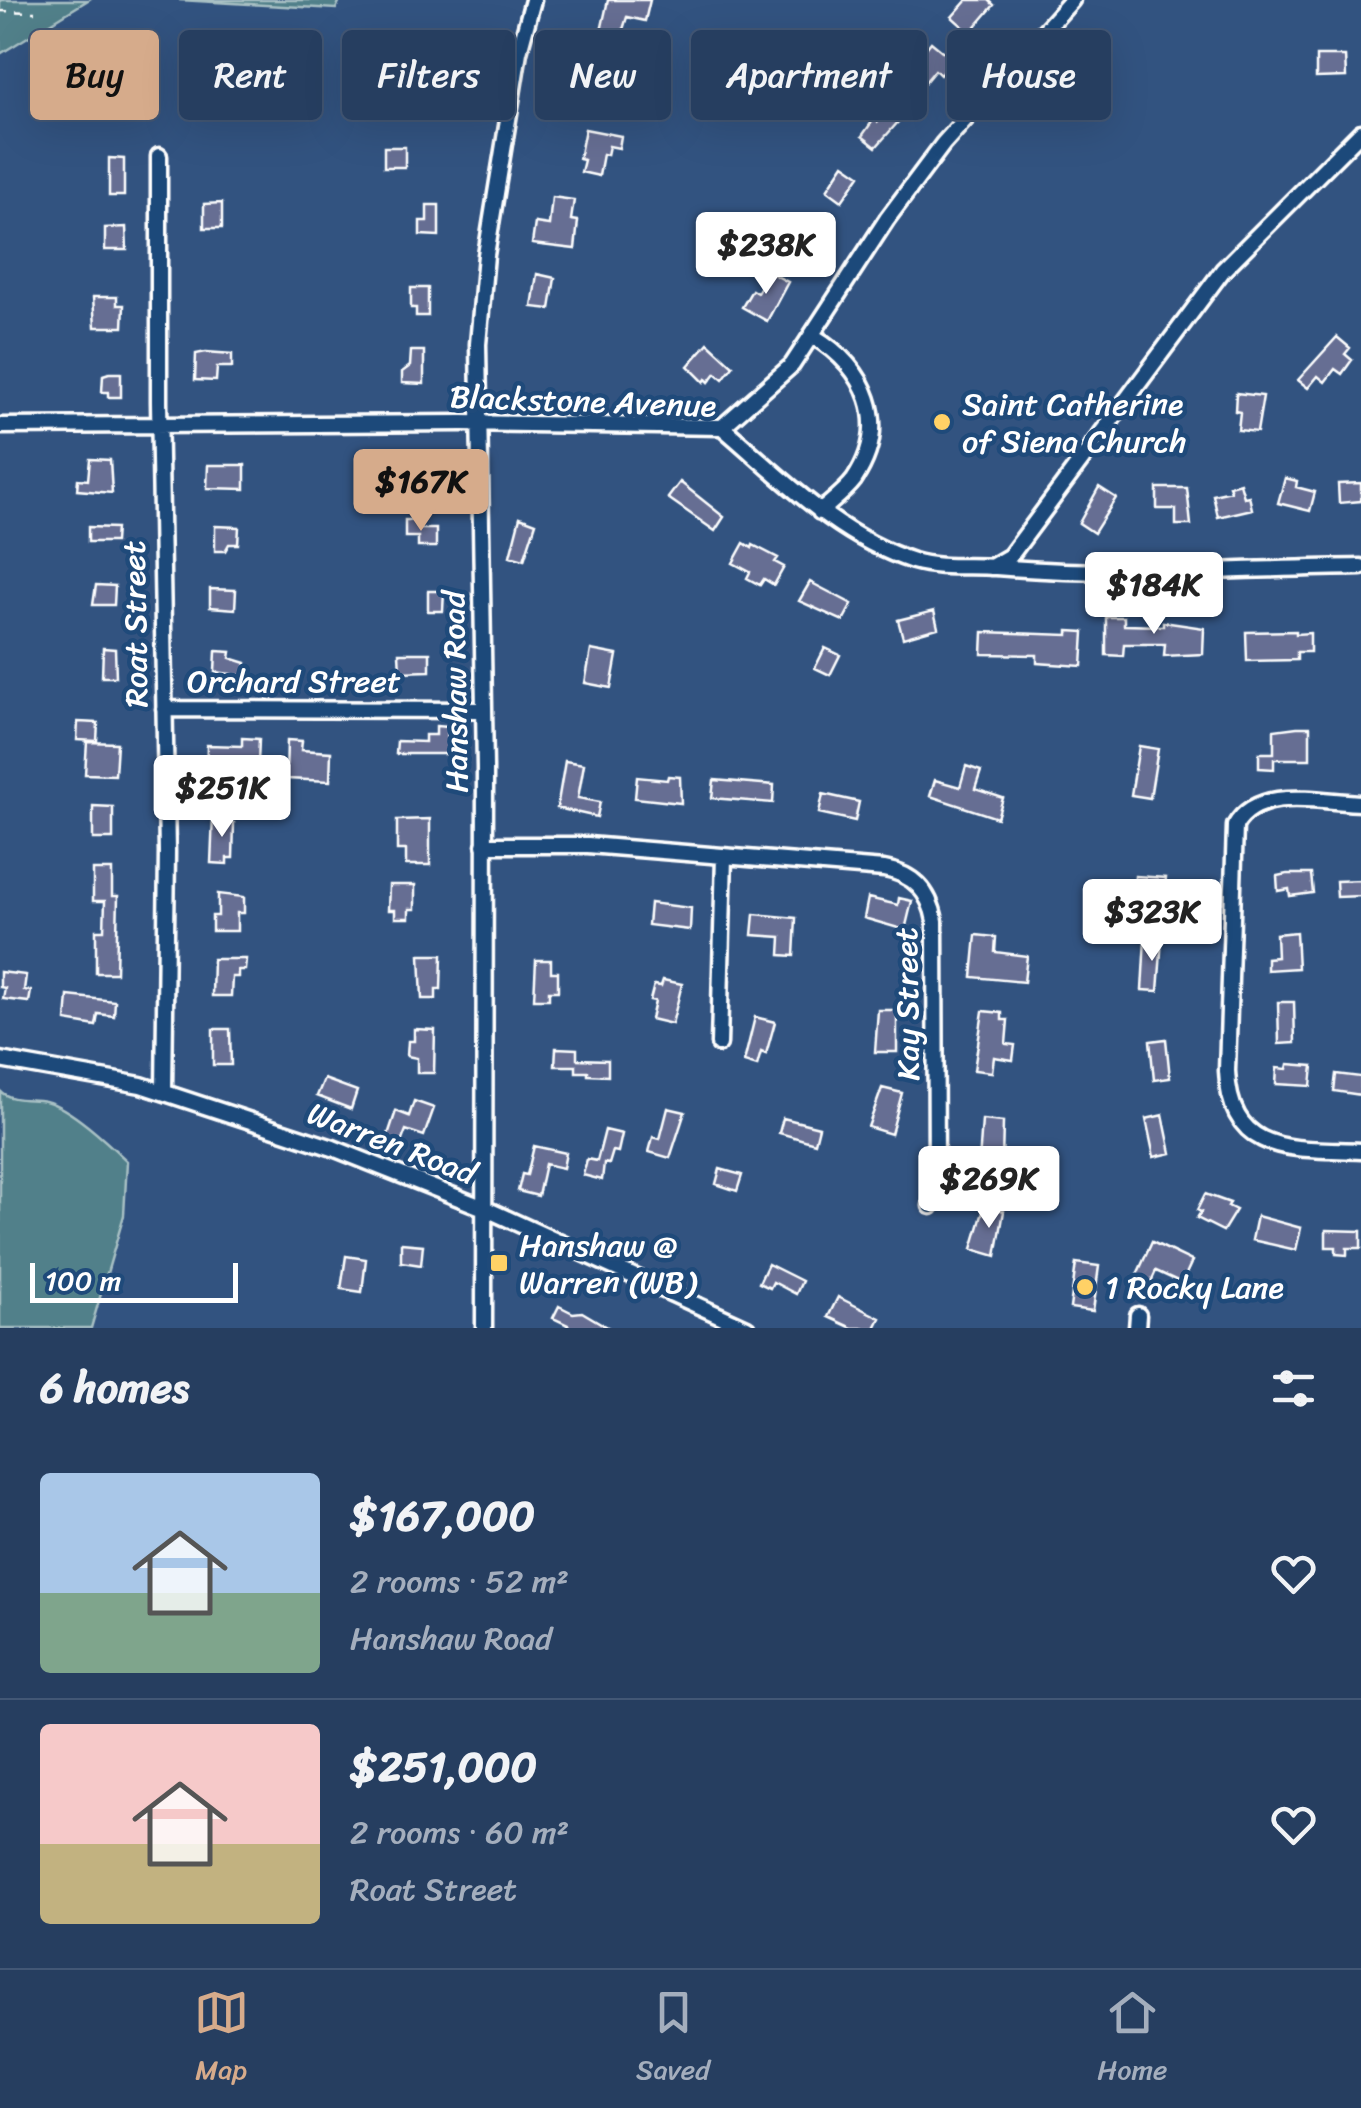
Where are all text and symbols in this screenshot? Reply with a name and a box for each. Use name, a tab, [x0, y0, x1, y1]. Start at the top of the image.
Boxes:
chip: Buy	[30, 30, 159, 120]
chip: Rent	[179, 30, 322, 120]
chip: Filters	[342, 30, 515, 120]
chip: New	[535, 30, 671, 120]
chip: Apartment	[691, 30, 927, 120]
chip: House	[947, 30, 1111, 120]
pin: $238K	[696, 212, 836, 297]
text: $238K	[718, 216, 814, 273]
street label: Blackstone Avenue	[449, 368, 717, 435]
place label: Saint Catherine of Siena Church	[962, 376, 1186, 470]
marker: Saint Catherine of Siena Church	[931, 411, 953, 433]
pin: $167K	[351, 449, 491, 534]
text: $167K	[375, 453, 467, 510]
street label: Roat Street	[106, 540, 165, 708]
pin: $184K	[1084, 552, 1224, 637]
text: $184K	[1107, 556, 1201, 613]
street label: Hanshaw Road	[425, 588, 486, 794]
street label: Orchard Street	[187, 653, 401, 710]
pin: $251K	[152, 755, 292, 840]
text: $251K	[176, 759, 268, 816]
pin: $323K	[1082, 879, 1222, 964]
text: $323K	[1105, 883, 1199, 940]
street label: Kay Street	[878, 927, 937, 1081]
street label: Warren Road	[299, 1085, 487, 1203]
pin: $269K	[919, 1146, 1059, 1231]
text: $269K	[940, 1150, 1038, 1207]
place label: Hanshaw @ Warren (WB)	[519, 1217, 698, 1311]
marker: Hanshaw @ Warren (WB)	[488, 1252, 510, 1274]
text: 100 m	[45, 1256, 121, 1305]
scale bar	[30, 1258, 238, 1302]
place label: 1 Rocky Lane	[1105, 1259, 1284, 1316]
marker: 1 Rocky Lane	[1074, 1276, 1096, 1298]
text: 6 homes	[40, 1351, 189, 1425]
icon: filters	[1266, 1361, 1321, 1416]
text: $167,000	[350, 1479, 535, 1553]
icon: home	[120, 1513, 240, 1633]
icon: heart	[1266, 1546, 1321, 1601]
text: 2 rooms · 52 m²	[350, 1553, 569, 1610]
text: Hanshaw Road	[350, 1610, 552, 1667]
text: $251,000	[350, 1730, 537, 1804]
icon: home	[120, 1764, 240, 1884]
icon: heart	[1266, 1797, 1321, 1852]
text: 2 rooms · 60 m²	[350, 1804, 569, 1861]
text: Roat Street	[350, 1861, 517, 1918]
tab: Map	[194, 1985, 249, 2094]
tab: Saved	[636, 1985, 710, 2094]
tab: Home	[1097, 1985, 1167, 2094]

